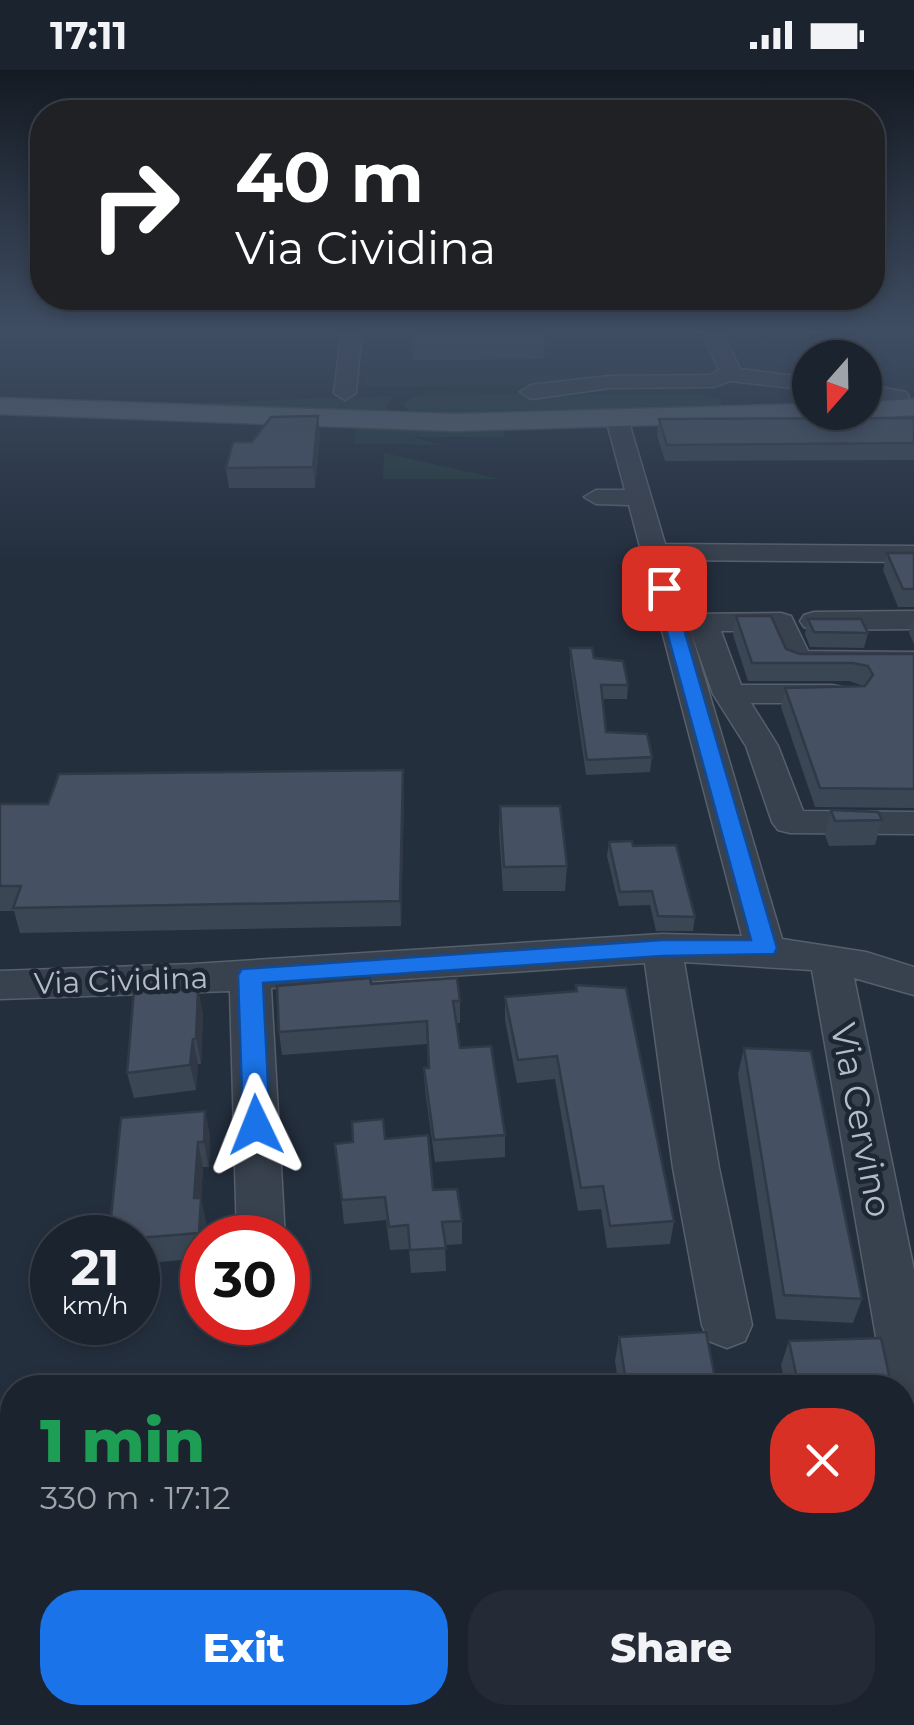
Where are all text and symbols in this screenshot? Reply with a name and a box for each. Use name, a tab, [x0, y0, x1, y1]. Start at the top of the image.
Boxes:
text: 17:11	[50, 12, 127, 59]
text: 40 m	[235, 134, 424, 220]
icon: right	[70, 140, 200, 270]
text: Via Cividina	[235, 220, 496, 275]
north arrow	[792, 340, 882, 430]
map controls	[792, 340, 882, 430]
pin	[622, 546, 707, 631]
icon: arrive	[637, 561, 692, 616]
street label: Via Cividina	[33, 959, 209, 1002]
street label: Via Cervino	[822, 1019, 901, 1221]
position arrow	[204, 1073, 308, 1177]
speed limit sign: 30	[180, 1215, 310, 1345]
text: 21	[70, 1237, 120, 1298]
text: km/h	[62, 1290, 128, 1320]
text: 1 min	[40, 1404, 205, 1477]
button: close	[770, 1408, 875, 1513]
text: 330 m · 17:12	[40, 1478, 231, 1517]
button: Exit	[40, 1590, 448, 1705]
button: Share	[468, 1590, 875, 1705]

